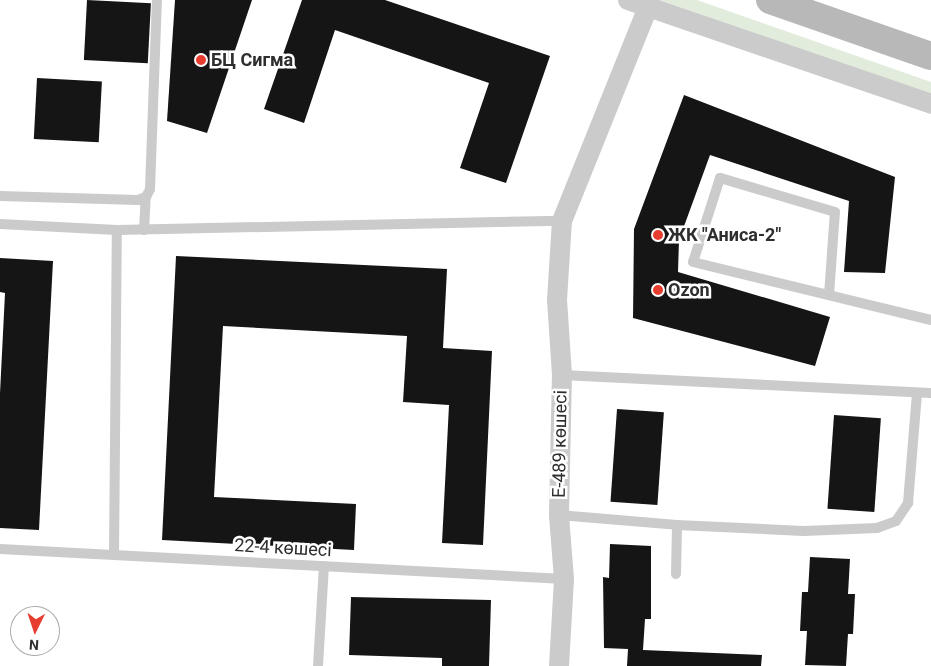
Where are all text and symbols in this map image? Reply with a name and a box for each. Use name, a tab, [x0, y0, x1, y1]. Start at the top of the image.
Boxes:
place label: БЦ Сигма	[211, 49, 293, 71]
marker: БЦ Сигма	[195, 54, 207, 66]
place label: ЖК "Аниса-2"	[668, 224, 781, 246]
marker: ЖК "Аниса-2"	[652, 229, 664, 241]
place label: Ozon	[668, 279, 710, 301]
marker: Ozon	[652, 284, 664, 296]
street label: Е-489 көшесі	[548, 390, 572, 498]
street label: 22-4 көшесі	[234, 535, 332, 561]
north arrow	[10, 606, 60, 656]
text: N	[29, 637, 40, 653]

